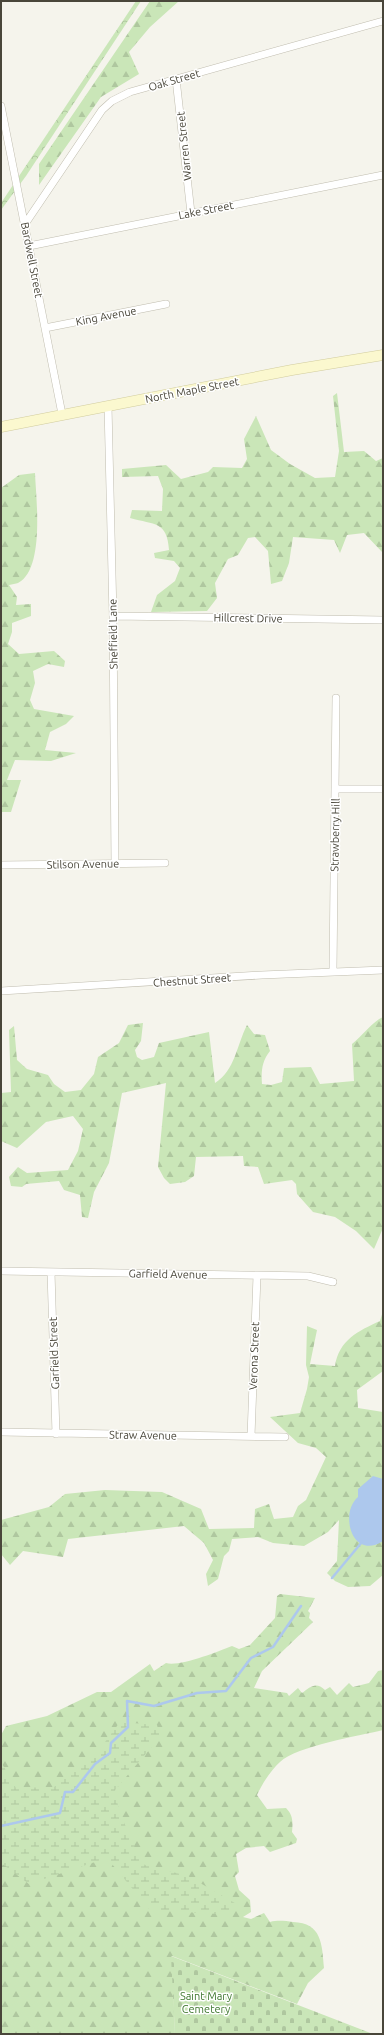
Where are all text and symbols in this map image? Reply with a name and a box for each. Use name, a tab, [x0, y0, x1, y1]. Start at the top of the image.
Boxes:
street label: Oak Street	[147, 67, 202, 93]
street label: Warren Street	[174, 110, 194, 181]
street label: Lake Street	[177, 199, 235, 221]
street label: Bardwell Street	[19, 221, 45, 300]
street label: King Avenue	[75, 304, 137, 328]
street label: North Maple Street	[144, 375, 241, 405]
street label: Sheffield Lane	[106, 599, 120, 669]
street label: Hillcrest Drive	[213, 611, 283, 625]
street label: Strawberry Hill	[328, 798, 342, 872]
street label: Stilson Avenue	[47, 857, 119, 871]
street label: Chestnut Street	[153, 971, 232, 989]
street label: Garfield Avenue	[128, 1267, 208, 1281]
street label: Garfield Street	[47, 1316, 61, 1389]
street label: Verona Street	[247, 1321, 261, 1390]
street label: Straw Avenue	[109, 1428, 177, 1442]
park label: Saint Mary Cemetery	[180, 1990, 233, 2015]

